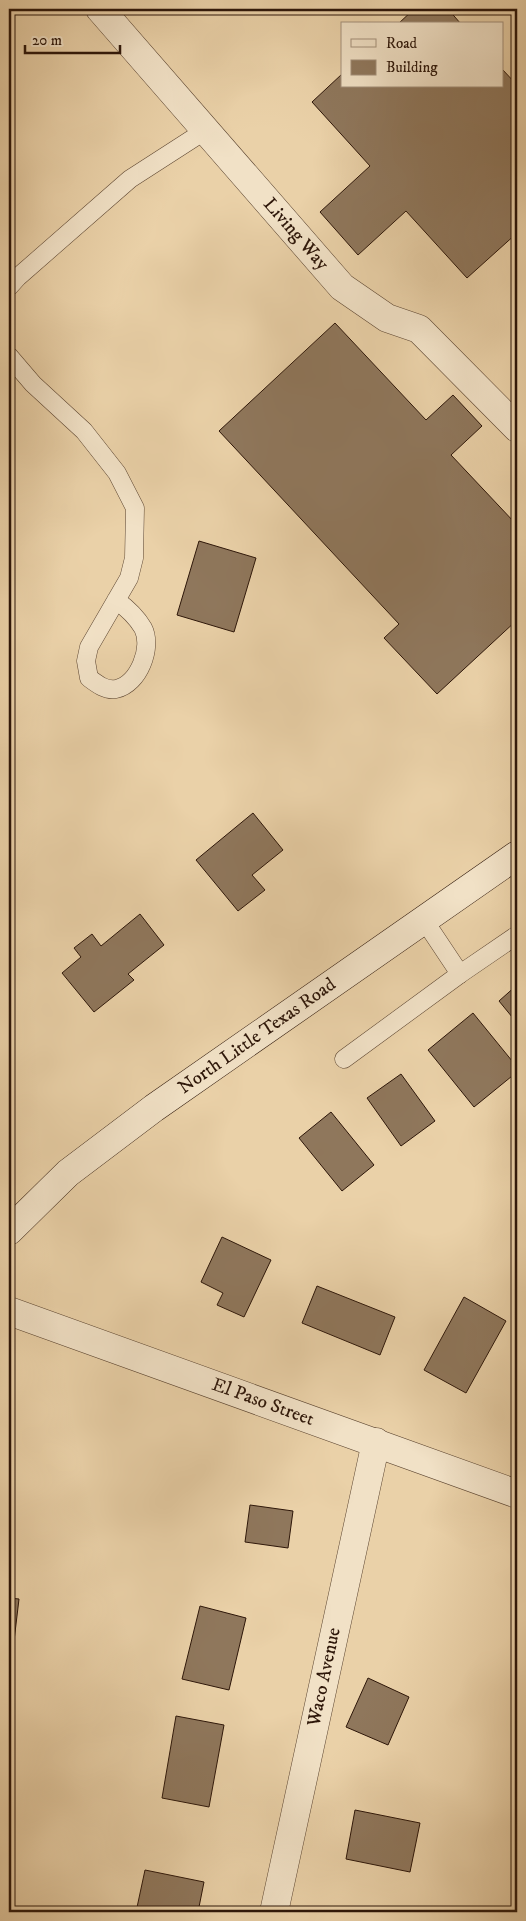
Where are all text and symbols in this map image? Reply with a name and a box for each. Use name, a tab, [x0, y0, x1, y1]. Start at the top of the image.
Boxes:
scale bar	[25, 22, 120, 54]
legend	[341, 22, 504, 88]
text: 20 m	[32, 31, 62, 50]
text: Road	[386, 34, 418, 53]
text: Building	[386, 58, 438, 77]
street label: Living Way	[258, 193, 334, 276]
street label: North Little Texas Road	[174, 973, 341, 1099]
street label: El Paso Street	[209, 1373, 317, 1431]
street label: Waco Avenue	[302, 1625, 346, 1730]

